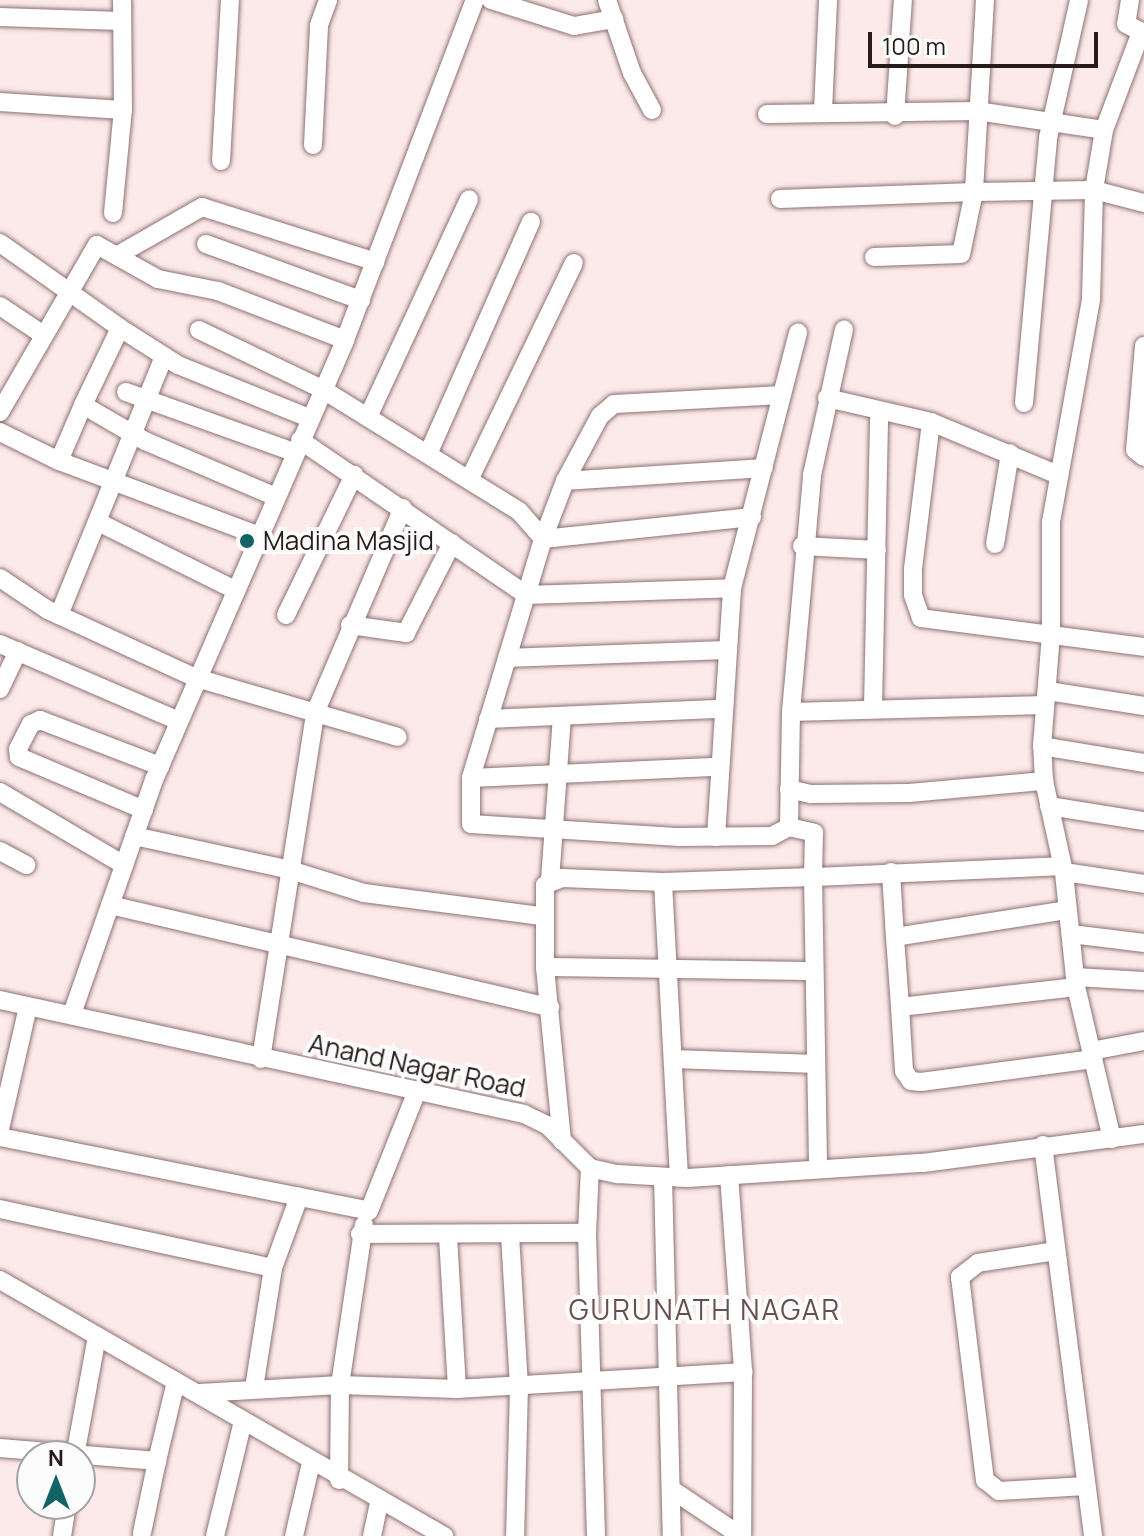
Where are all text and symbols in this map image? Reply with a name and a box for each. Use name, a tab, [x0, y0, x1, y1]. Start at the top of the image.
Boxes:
scale bar	[872, 16, 1102, 66]
text: 100 m	[882, 29, 946, 62]
place label: Madina Masjid	[263, 525, 434, 557]
marker: Madina Masjid	[238, 532, 256, 550]
street label: Anand Nagar Road	[306, 1028, 528, 1104]
district label: GURUNATH NAGAR	[569, 1292, 841, 1326]
north arrow	[16, 1440, 96, 1520]
text: N	[48, 1443, 64, 1473]

